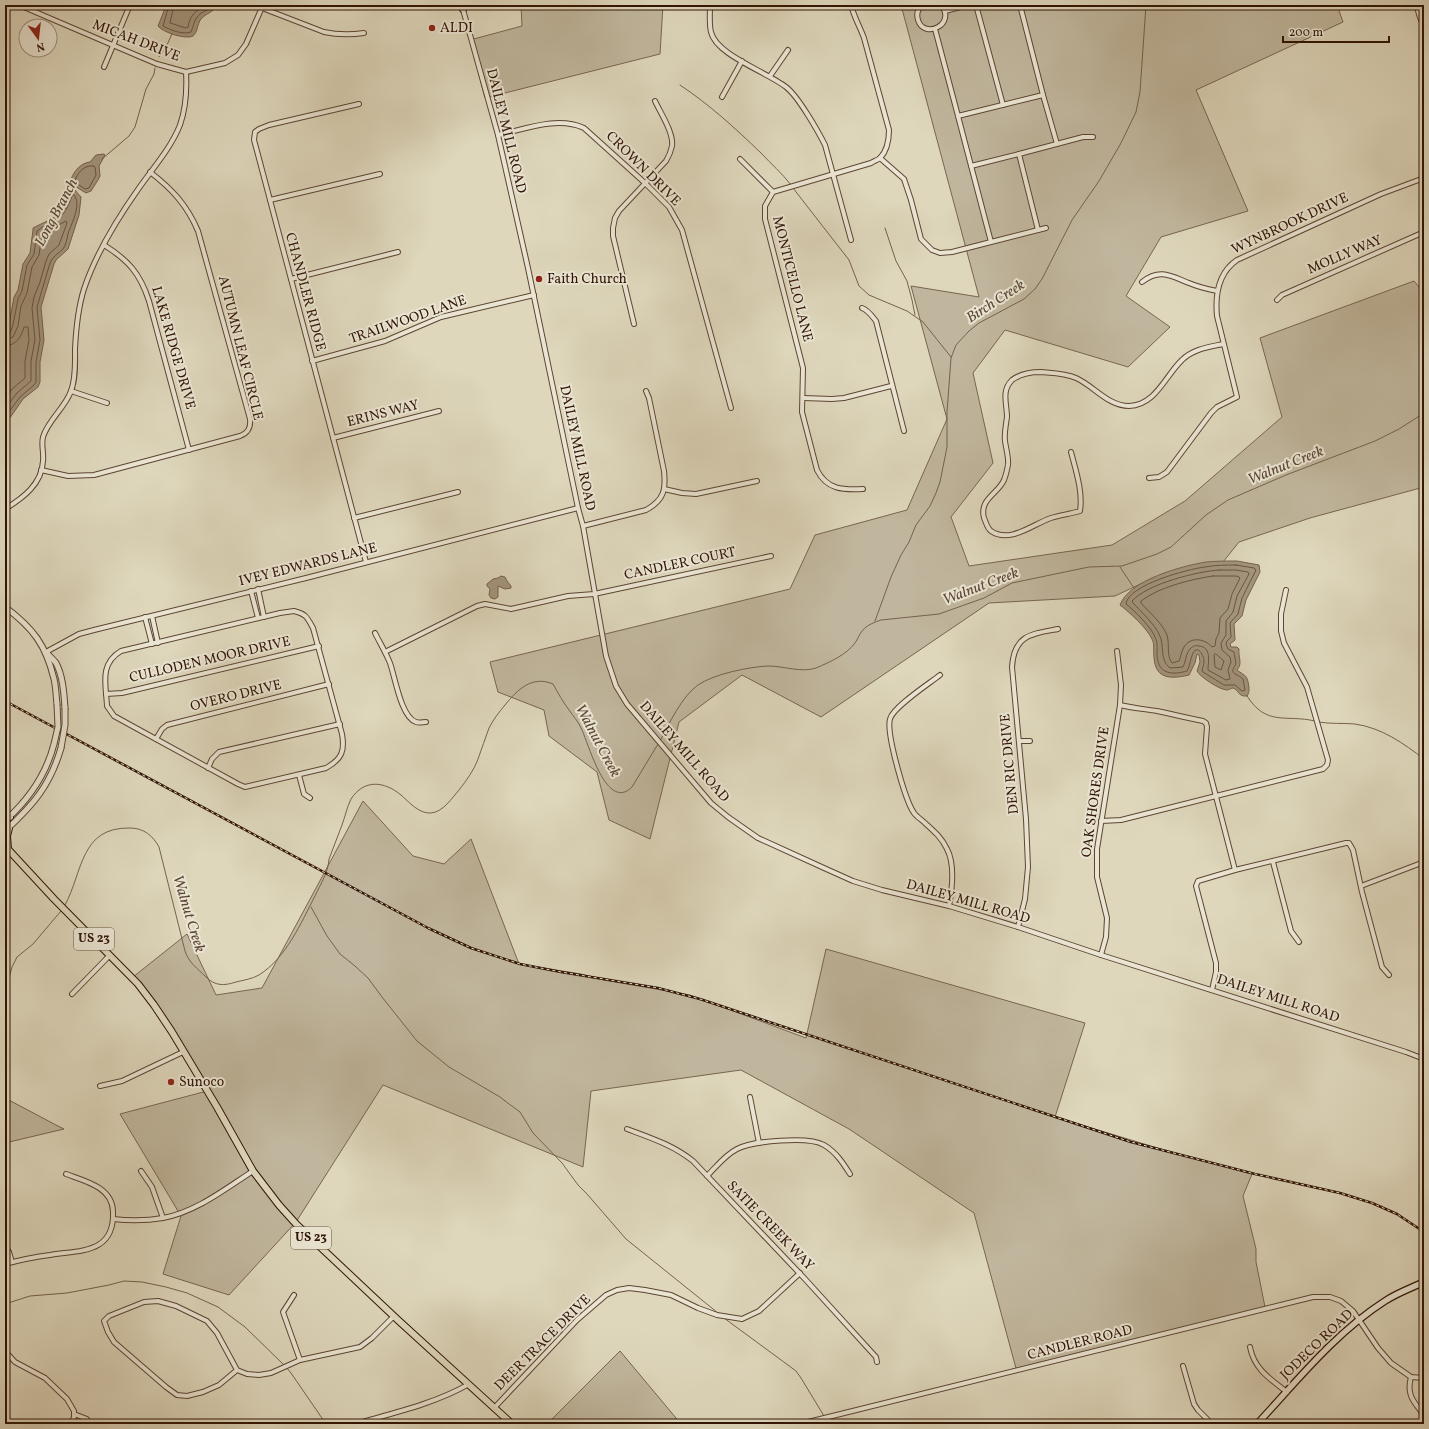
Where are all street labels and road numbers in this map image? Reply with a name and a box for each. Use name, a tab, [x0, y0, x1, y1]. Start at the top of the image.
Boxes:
street label: MICAH DRIVE	[89, 15, 183, 67]
street label: DAILEY MILL ROAD	[481, 67, 531, 195]
street label: CROWN DRIVE	[601, 127, 685, 211]
street label: WYNBROOK DRIVE	[1228, 189, 1352, 259]
street label: MONTICELLO LANE	[767, 214, 817, 344]
street label: CHANDLER RIDGE	[280, 231, 330, 353]
street label: MOLLY WAY	[1305, 231, 1385, 279]
street label: AUTUMN LEAF CIRCLE	[213, 274, 267, 422]
street label: LAKE RIDGE DRIVE	[146, 284, 200, 412]
street label: TRAILWOOD LANE	[347, 291, 469, 349]
street label: DAILEY MILL ROAD	[554, 383, 600, 513]
street label: ERINS WAY	[345, 396, 421, 432]
street label: IVEY EDWARDS LANE	[237, 539, 379, 591]
street label: CANDLER COURT	[623, 543, 737, 585]
street label: CULLODEN MOOR DRIVE	[127, 632, 293, 688]
street label: OVERO DRIVE	[188, 675, 284, 717]
street label: DAILEY MILL ROAD	[635, 697, 733, 807]
street label: DEN RIC DRIVE	[996, 713, 1024, 815]
street label: OAK SHORES DRIVE	[1077, 725, 1115, 859]
street label: DAILEY MILL ROAD	[904, 875, 1032, 929]
road number: US 23	[74, 928, 114, 950]
street label: DAILEY MILL ROAD	[1214, 970, 1342, 1028]
street label: SATIE CREEK WAY	[722, 1177, 818, 1275]
road number: US 23	[291, 1227, 331, 1249]
street label: DEER TRACE DRIVE	[491, 1291, 595, 1395]
street label: JODECO ROAD	[1276, 1305, 1358, 1385]
street label: CANDLER ROAD	[1026, 1321, 1134, 1365]

